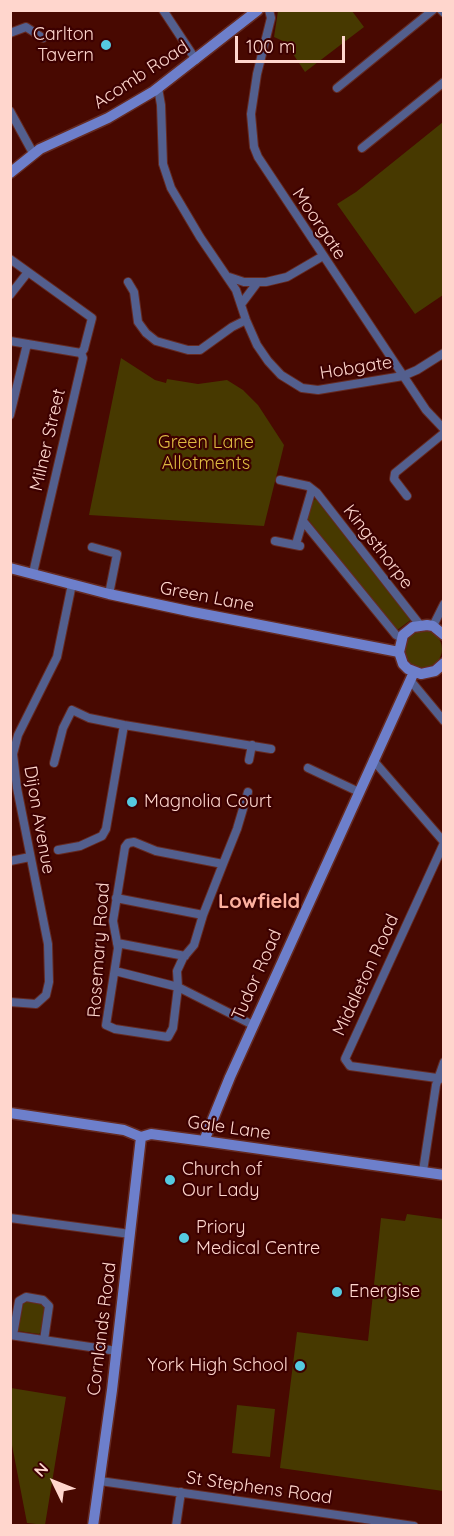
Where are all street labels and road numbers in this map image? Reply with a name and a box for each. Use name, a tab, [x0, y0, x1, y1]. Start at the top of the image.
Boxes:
street label: Acomb Road	[90, 36, 192, 114]
street label: Moorgate	[287, 184, 351, 264]
street label: Hobgate	[318, 352, 394, 384]
street label: Milner Street	[26, 387, 70, 493]
street label: Kingsthorpe	[338, 501, 418, 593]
street label: Green Lane	[158, 577, 256, 617]
street label: Dijon Avenue	[19, 764, 59, 876]
street label: Rosemary Road	[84, 882, 114, 1018]
street label: Middleton Road	[328, 911, 404, 1039]
street label: Tudor Road	[227, 926, 287, 1024]
street label: Gale Lane	[186, 1111, 272, 1145]
street label: Cornlands Road	[83, 1261, 121, 1397]
street label: St Stephens Road	[185, 1467, 333, 1509]

